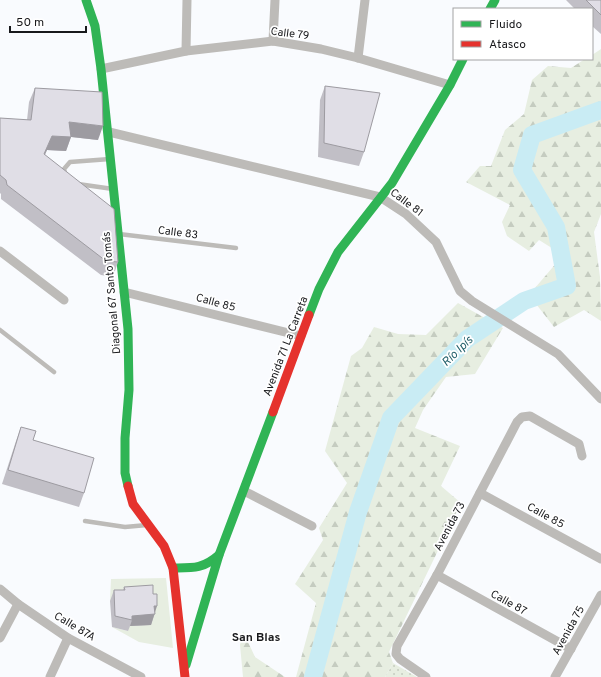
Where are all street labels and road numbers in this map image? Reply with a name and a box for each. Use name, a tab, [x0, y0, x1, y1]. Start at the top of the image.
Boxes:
street label: Calle 79	[270, 25, 310, 43]
street label: Calle 81	[387, 186, 426, 220]
street label: Calle 83	[157, 224, 199, 242]
street label: Diagonal 67 Santo Tomás	[100, 231, 124, 355]
street label: Calle 85	[194, 291, 237, 315]
street label: Avenida 71 La Carreta	[260, 294, 311, 398]
street label: Avenida 73	[431, 499, 469, 554]
street label: Calle 85	[524, 500, 567, 532]
street label: Calle 87	[488, 587, 529, 619]
street label: Avenida 75	[550, 603, 588, 658]
street label: Calle 87A	[51, 609, 98, 645]

